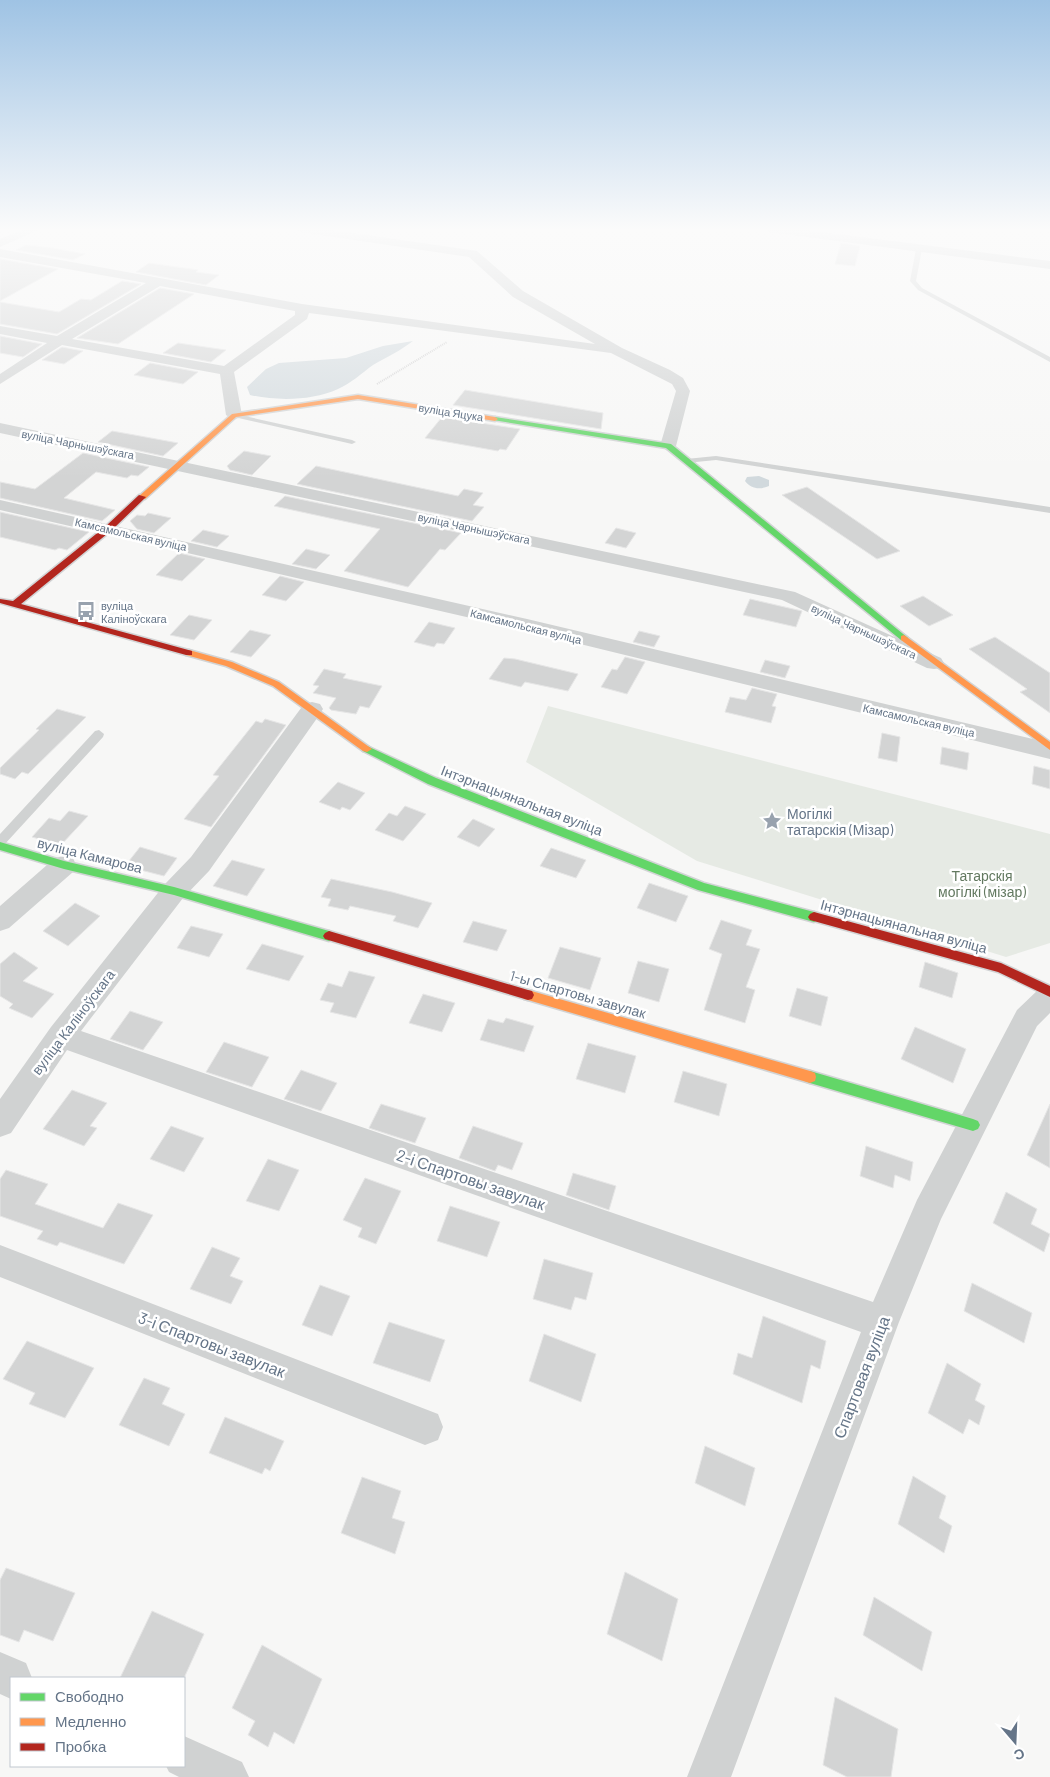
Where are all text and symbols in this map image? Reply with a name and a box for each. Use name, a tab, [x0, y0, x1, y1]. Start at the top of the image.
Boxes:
street label: вуліца Яцука	[418, 400, 485, 424]
street label: вуліца Чарнышэўскага	[21, 427, 136, 461]
street label: вуліца Чарнышэўскага	[417, 510, 532, 546]
street label: Камсамольская вуліца	[74, 515, 189, 553]
place label: вуліца Каліноўскага	[101, 599, 168, 625]
bus stop icon: вуліца Каліноўскага	[75, 600, 97, 622]
street label: вуліца Чарнышэўскага	[809, 601, 919, 661]
street label: Камсамольская вуліца	[469, 606, 584, 646]
street label: Камсамольская вуліца	[862, 701, 977, 739]
street label: Інтэрнацыянальная вуліца	[439, 761, 605, 839]
place label: Могілкі татарскія (Мізар)	[787, 805, 894, 838]
place icon: Могілкі татарскія (Мізар)	[761, 810, 783, 832]
street label: вуліца Камарова	[36, 834, 145, 876]
park label: Татарскія могілкі (мізар)	[938, 867, 1026, 900]
street label: Інтэрнацыянальная вуліца	[819, 896, 989, 957]
street label: вуліца Каліноўскага	[28, 966, 118, 1078]
street label: 1-ы Спартовы завулак	[508, 966, 649, 1022]
street label: 2-і Спартовы завулак	[394, 1145, 549, 1214]
street label: 3-і Спартовы завулак	[136, 1307, 289, 1381]
street label: Спартовая вуліца	[829, 1313, 893, 1441]
legend	[10, 1677, 185, 1767]
text: Свободно	[55, 1687, 124, 1705]
text: Медленно	[55, 1712, 126, 1730]
north arrow	[990, 1717, 1040, 1767]
text: Пробка	[55, 1737, 107, 1755]
text: С	[1012, 1745, 1027, 1764]

